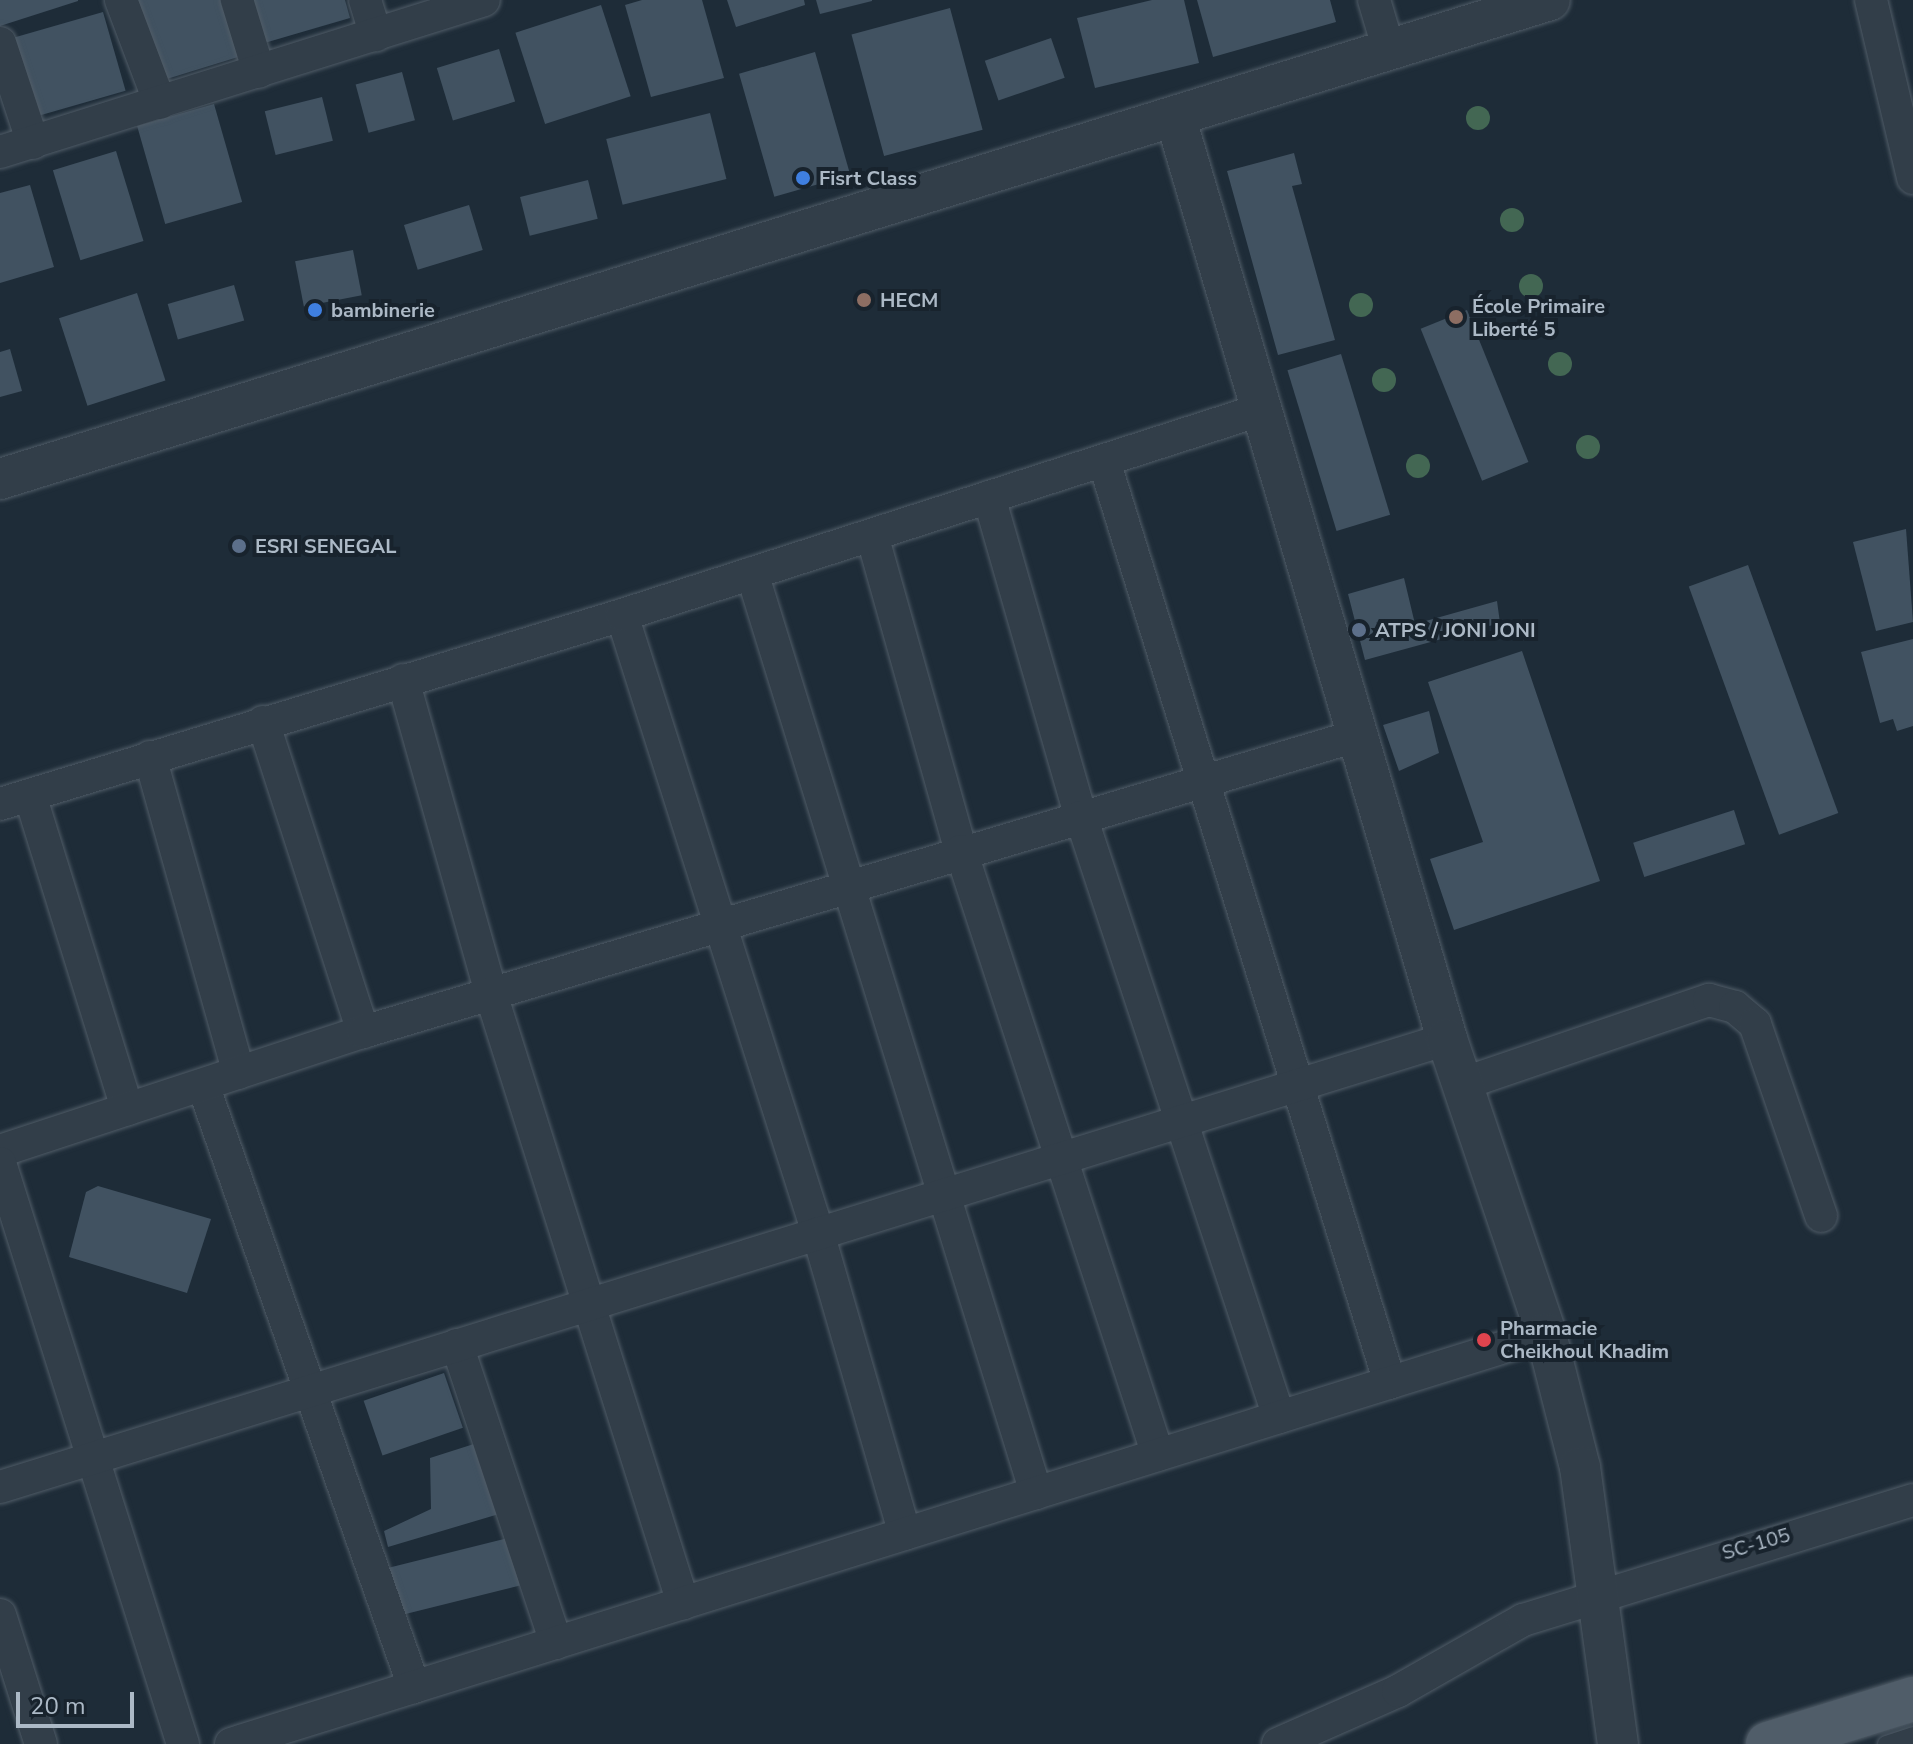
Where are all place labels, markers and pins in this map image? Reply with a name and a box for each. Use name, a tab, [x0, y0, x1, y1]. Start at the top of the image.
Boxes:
place label: Fisrt Class	[819, 166, 917, 190]
marker: Fisrt Class	[794, 169, 812, 187]
place label: HECM	[880, 288, 938, 312]
marker: HECM	[855, 291, 873, 309]
place label: École Primaire Liberté 5	[1472, 294, 1605, 341]
place label: bambinerie	[331, 298, 435, 322]
marker: bambinerie	[306, 301, 324, 319]
marker: École Primaire Liberté 5	[1447, 308, 1465, 326]
place label: ESRI SENEGAL	[255, 534, 396, 558]
marker: ESRI SENEGAL	[230, 537, 248, 555]
place label: ATPS / JONI JONI	[1375, 618, 1536, 642]
marker: ATPS / JONI JONI	[1350, 621, 1368, 639]
place label: Pharmacie Cheikhoul Khadim	[1500, 1316, 1669, 1363]
marker: Pharmacie Cheikhoul Khadim	[1475, 1331, 1493, 1349]

